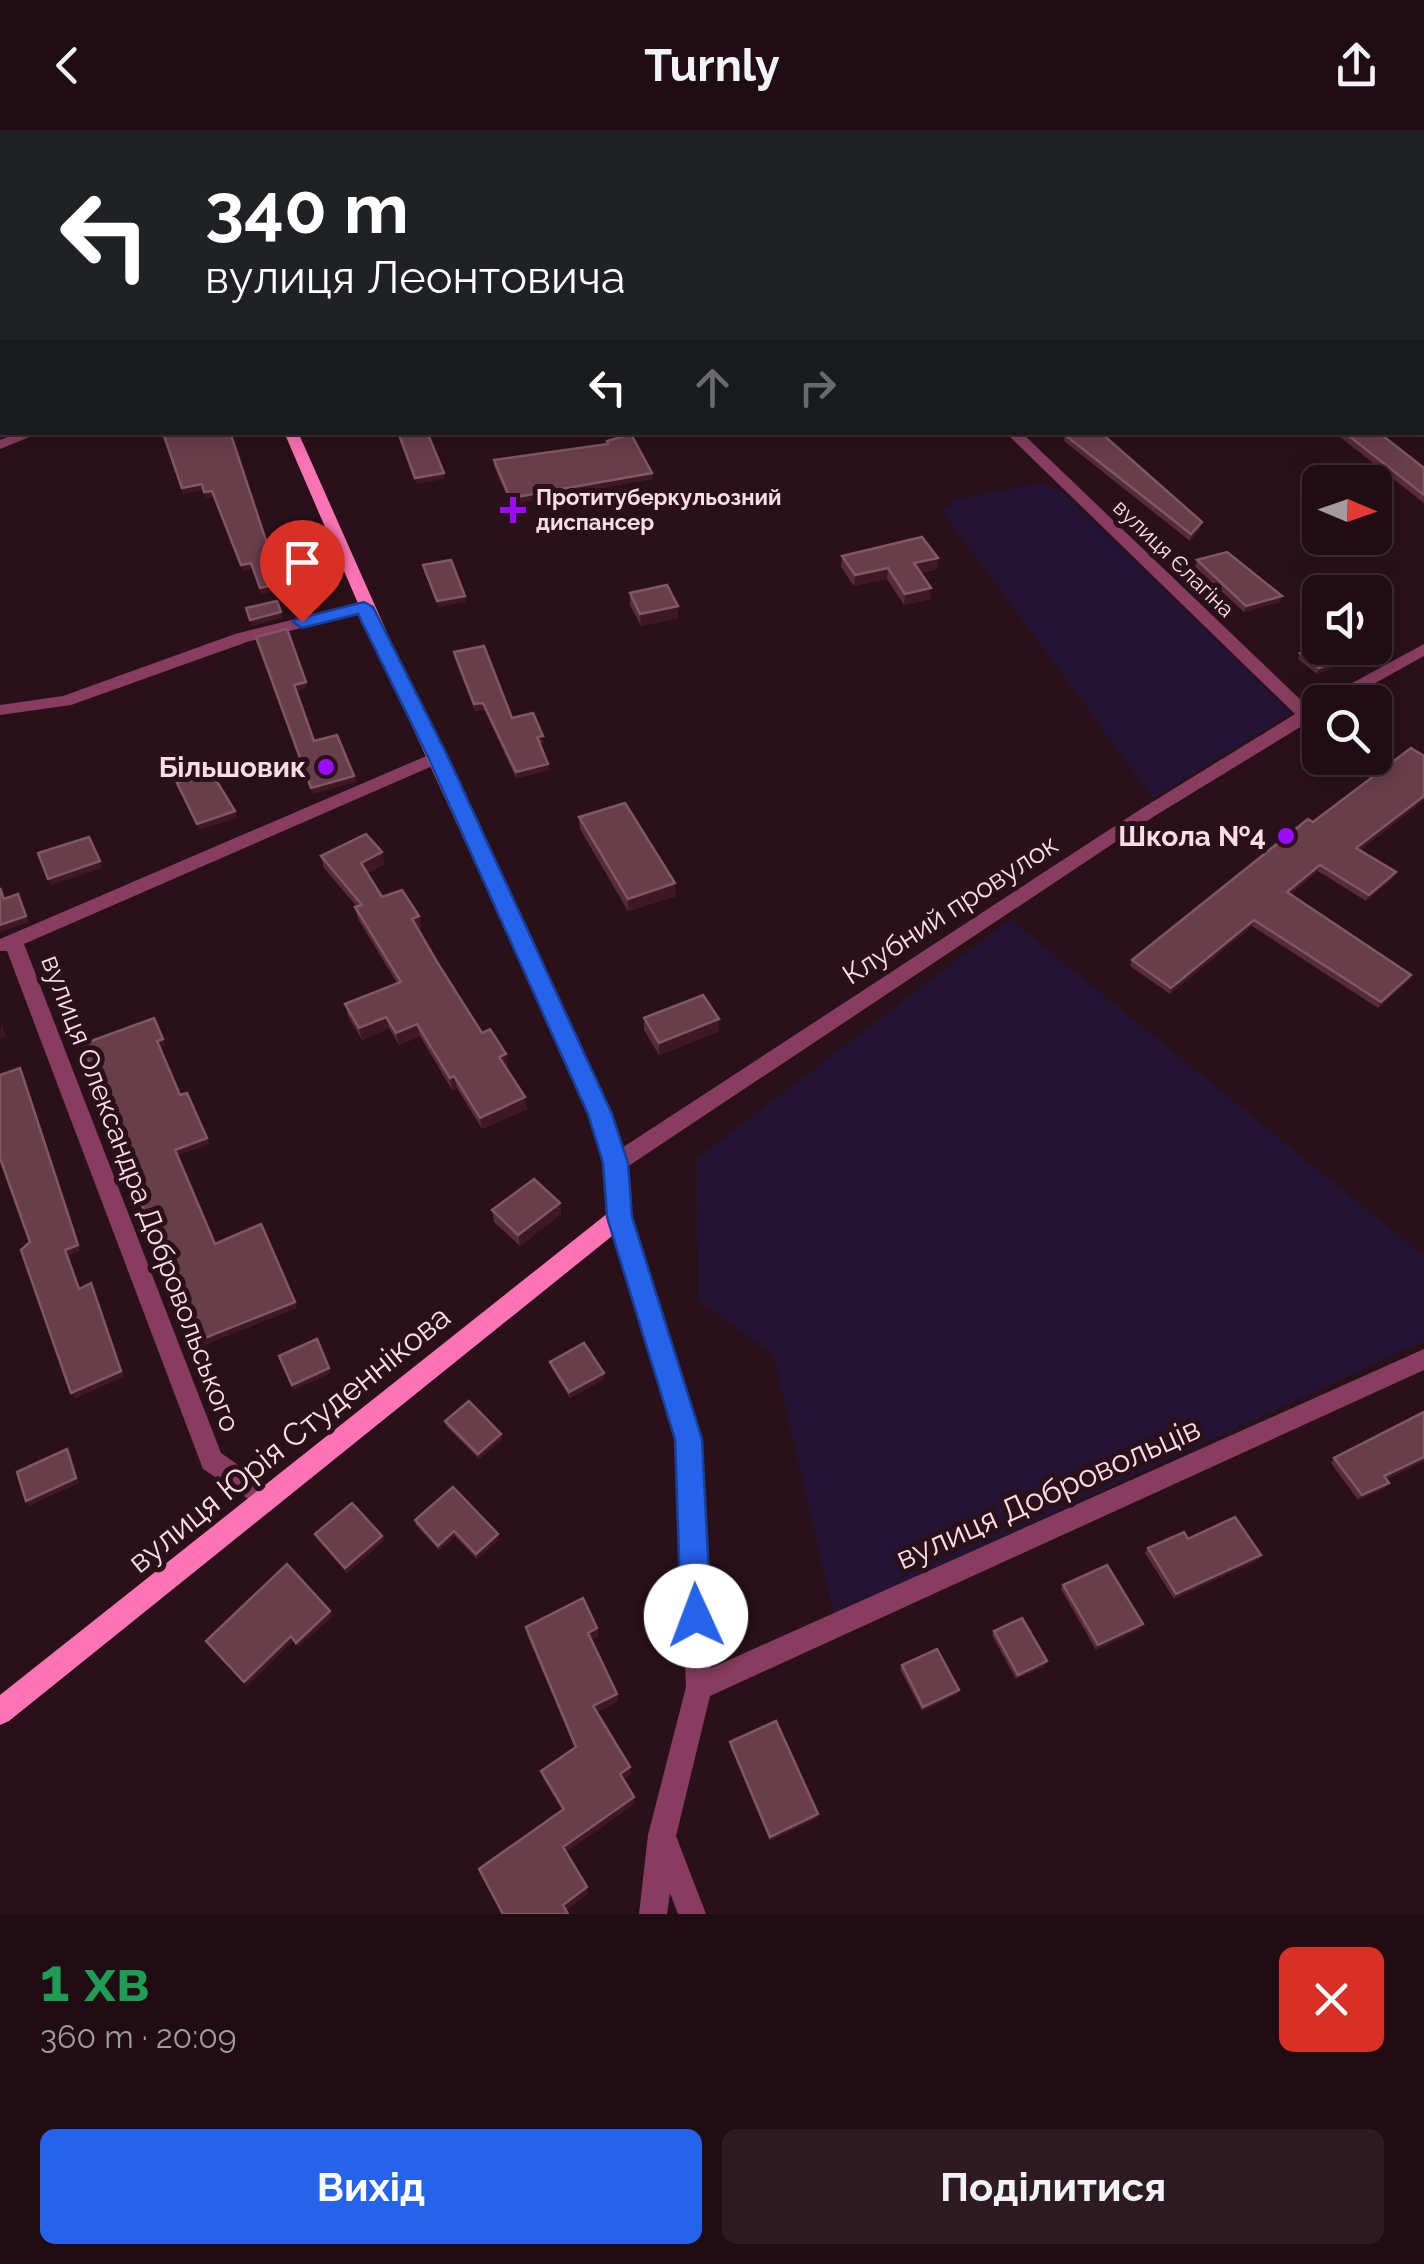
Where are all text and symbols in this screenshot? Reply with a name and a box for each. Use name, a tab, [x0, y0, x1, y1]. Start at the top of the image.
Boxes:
icon: back	[40, 38, 95, 93]
icon: share	[1329, 38, 1384, 93]
text: Turnly	[644, 39, 780, 92]
text: 340 m	[205, 167, 409, 249]
icon: left	[40, 170, 170, 300]
text: вулиця Леонтовича	[205, 251, 626, 304]
icon: left	[580, 360, 635, 415]
icon: ahead	[685, 360, 740, 415]
icon: right	[790, 360, 845, 415]
north arrow	[1302, 465, 1392, 555]
map controls	[1302, 465, 1392, 775]
place label: Протитуберкульозний диспансер	[536, 484, 781, 535]
street label: вулиця Єлагіна	[1108, 494, 1240, 622]
marker: Протитуберкульозний диспансер	[500, 497, 526, 523]
pin	[260, 520, 345, 623]
icon: arrive	[275, 535, 330, 590]
button: sound	[1302, 575, 1392, 665]
button: search	[1302, 685, 1392, 775]
place label: Більшовик	[159, 751, 306, 784]
marker: Більшовик	[315, 756, 337, 778]
place label: Школа №4	[1118, 820, 1266, 853]
marker: Школа №4	[1275, 825, 1297, 847]
street label: Клубний провулок	[837, 828, 1064, 991]
street label: вулиця Олександра Добровольського	[34, 950, 247, 1436]
street label: вулиця Юрія Студеннікова	[120, 1297, 457, 1580]
street label: вулиця Добровольців	[890, 1409, 1206, 1576]
position arrow	[644, 1564, 748, 1668]
text: 1 хв	[40, 1945, 150, 2015]
button: close	[1279, 1947, 1384, 2052]
text: 360 m · 20:09	[40, 2018, 237, 2055]
button: Вихід	[40, 2129, 702, 2244]
button: Поділитися	[722, 2129, 1384, 2244]

